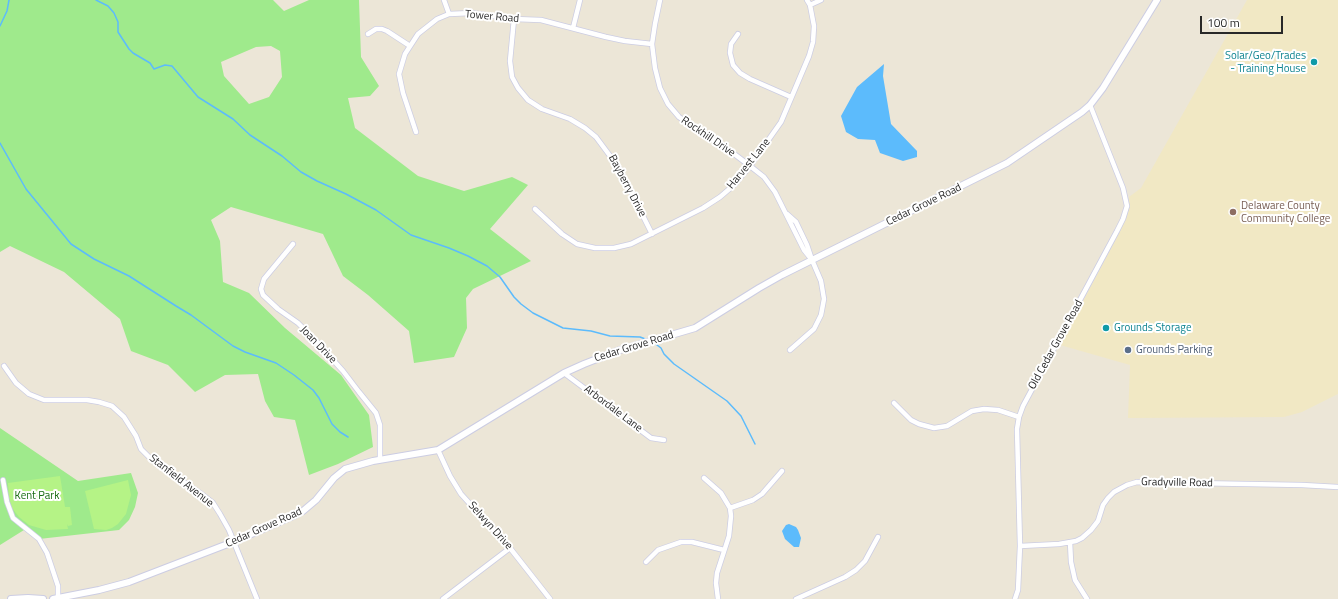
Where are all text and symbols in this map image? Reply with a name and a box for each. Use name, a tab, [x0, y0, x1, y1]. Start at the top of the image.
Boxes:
street label: Tower Road	[464, 8, 520, 26]
scale bar	[1202, 8, 1285, 34]
text: 100 m	[1207, 13, 1240, 32]
place label: Solar/Geo/Trades - Training House	[1225, 49, 1306, 75]
marker: Solar/Geo/Trades - Training House	[1309, 57, 1319, 67]
street label: Rockhill Drive	[678, 114, 738, 160]
street label: Harvest Lane	[725, 136, 773, 192]
street label: Bayberry Drive	[605, 153, 649, 219]
street label: Cedar Grove Road	[884, 181, 964, 229]
place label: Delaware County Community College	[1241, 199, 1330, 225]
marker: Delaware County Community College	[1228, 207, 1238, 217]
street label: Old Cedar Grove Road	[1026, 298, 1086, 392]
place label: Grounds Storage	[1114, 321, 1191, 335]
marker: Grounds Storage	[1101, 323, 1111, 333]
street label: Joan Drive	[297, 324, 339, 366]
street label: Cedar Grove Road	[593, 329, 675, 365]
place label: Grounds Parking	[1136, 343, 1212, 357]
marker: Grounds Parking	[1123, 345, 1133, 355]
street label: Arbordale Lane	[581, 383, 645, 435]
street label: Stanfield Avenue	[146, 452, 216, 510]
street label: Gradyville Road	[1141, 476, 1213, 490]
park label: Kent Park	[15, 489, 59, 503]
street label: Selwyn Drive	[465, 499, 515, 553]
street label: Cedar Grove Road	[224, 505, 304, 551]

